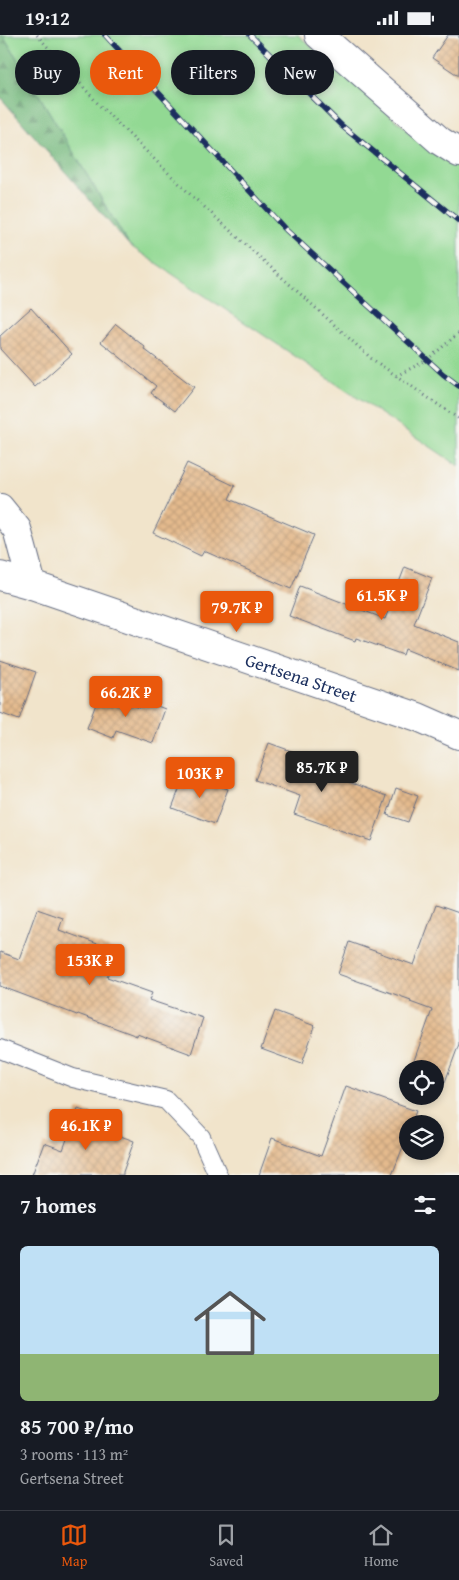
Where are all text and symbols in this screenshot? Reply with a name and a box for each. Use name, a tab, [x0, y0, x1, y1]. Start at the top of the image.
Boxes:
text: 19:12	[25, 4, 70, 32]
chip: Buy	[15, 50, 80, 95]
chip: Rent	[90, 50, 161, 95]
chip: Filters	[171, 50, 255, 95]
chip: New	[265, 50, 334, 95]
pin: 61.5K ₽	[336, 579, 428, 621]
text: 61.5K ₽	[356, 583, 408, 607]
pin: 79.7K ₽	[191, 591, 283, 633]
text: 79.7K ₽	[211, 595, 263, 619]
street label: Gertsena Street	[242, 645, 362, 709]
pin: 66.2K ₽	[80, 675, 172, 718]
text: 66.2K ₽	[100, 680, 152, 704]
pin: 85.7K ₽	[276, 751, 368, 793]
text: 85.7K ₽	[296, 755, 348, 779]
pin: 103K ₽	[159, 757, 241, 799]
text: 103K ₽	[177, 761, 223, 785]
pin: 153K ₽	[49, 943, 131, 986]
text: 153K ₽	[67, 948, 113, 972]
map controls	[399, 1060, 444, 1160]
button: locate	[399, 1060, 444, 1105]
pin: 46.1K ₽	[40, 1109, 132, 1151]
text: 46.1K ₽	[60, 1113, 112, 1137]
button: layers	[399, 1115, 444, 1160]
text: 7 homes	[20, 1190, 96, 1221]
icon: filters	[411, 1191, 439, 1219]
icon: home	[185, 1278, 275, 1368]
text: 85 700 ₽/mo	[20, 1411, 134, 1442]
text: 3 rooms · 113 m²	[20, 1442, 128, 1466]
text: Gertsena Street	[20, 1466, 124, 1490]
tab: Map	[60, 1521, 88, 1571]
tab: Saved	[209, 1521, 243, 1571]
tab: Home	[364, 1521, 399, 1571]

